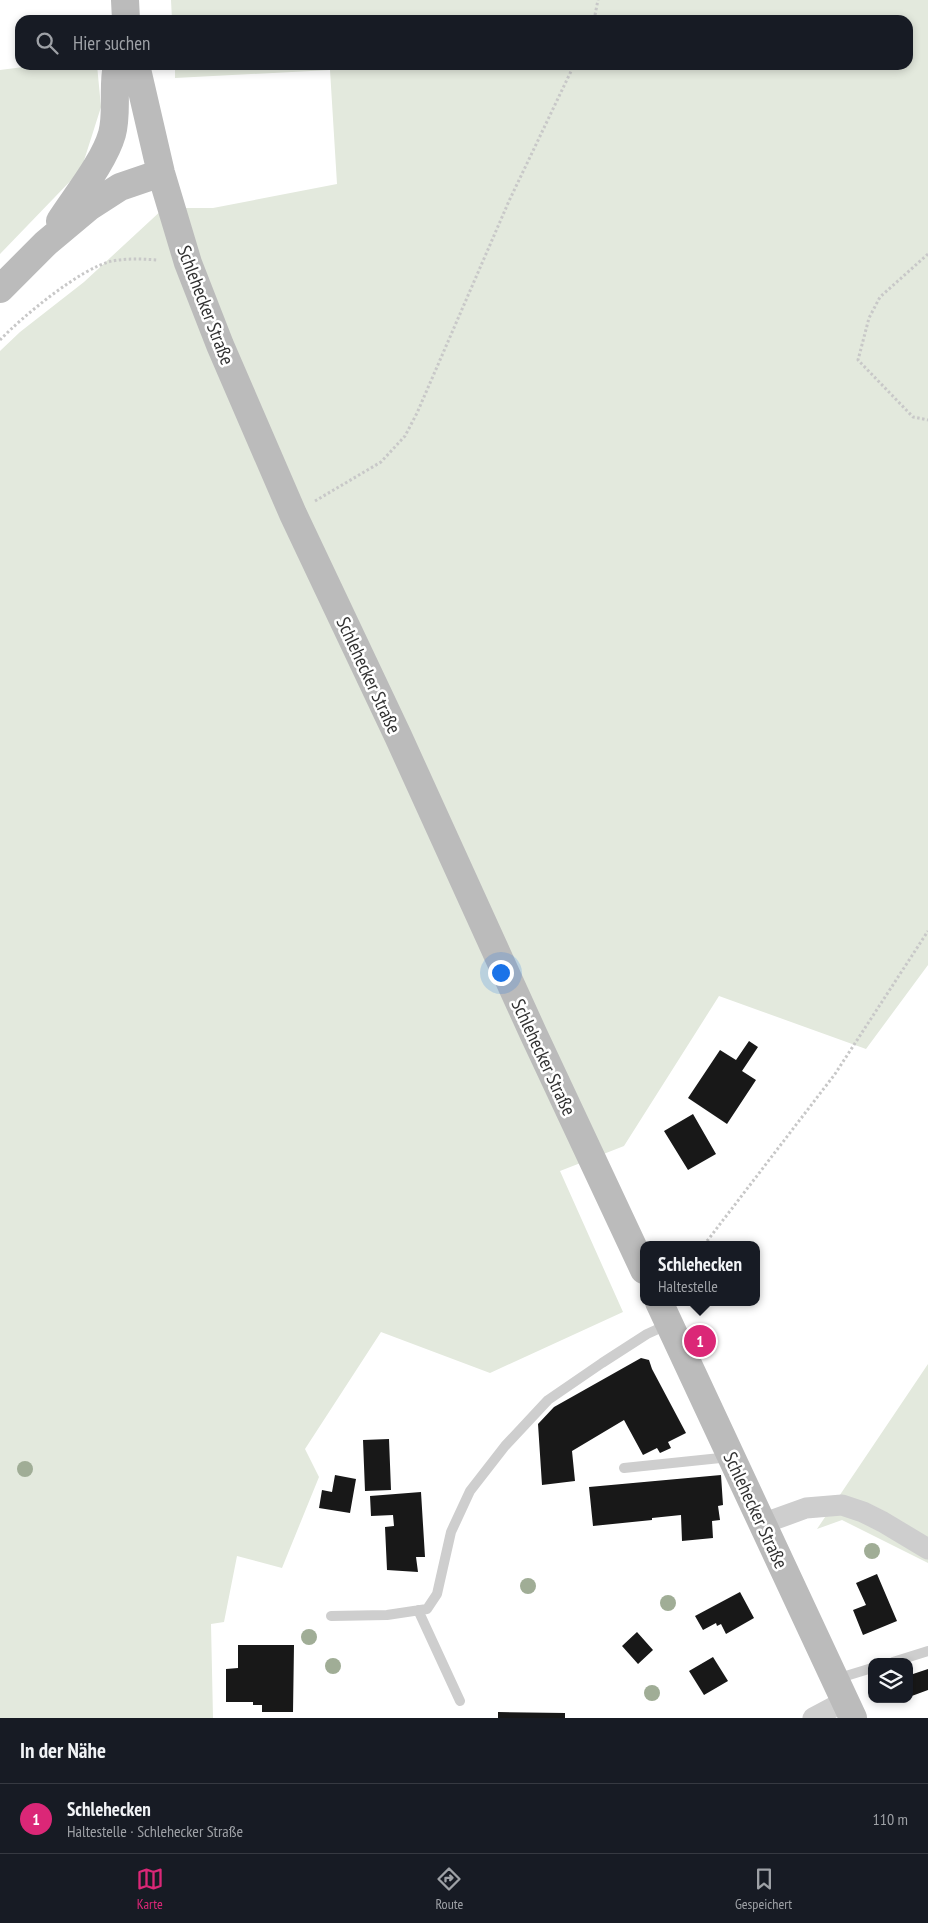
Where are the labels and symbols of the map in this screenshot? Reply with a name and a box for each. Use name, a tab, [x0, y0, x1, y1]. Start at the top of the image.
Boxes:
street label: Schlehecker Straße	[172, 242, 240, 368]
street label: Schlehecker Straße	[332, 613, 407, 737]
your location	[488, 960, 514, 986]
street label: Schlehecker Straße	[507, 995, 582, 1119]
pin: 1	[684, 1322, 716, 1360]
street label: Schlehecker Straße	[719, 1448, 794, 1572]

